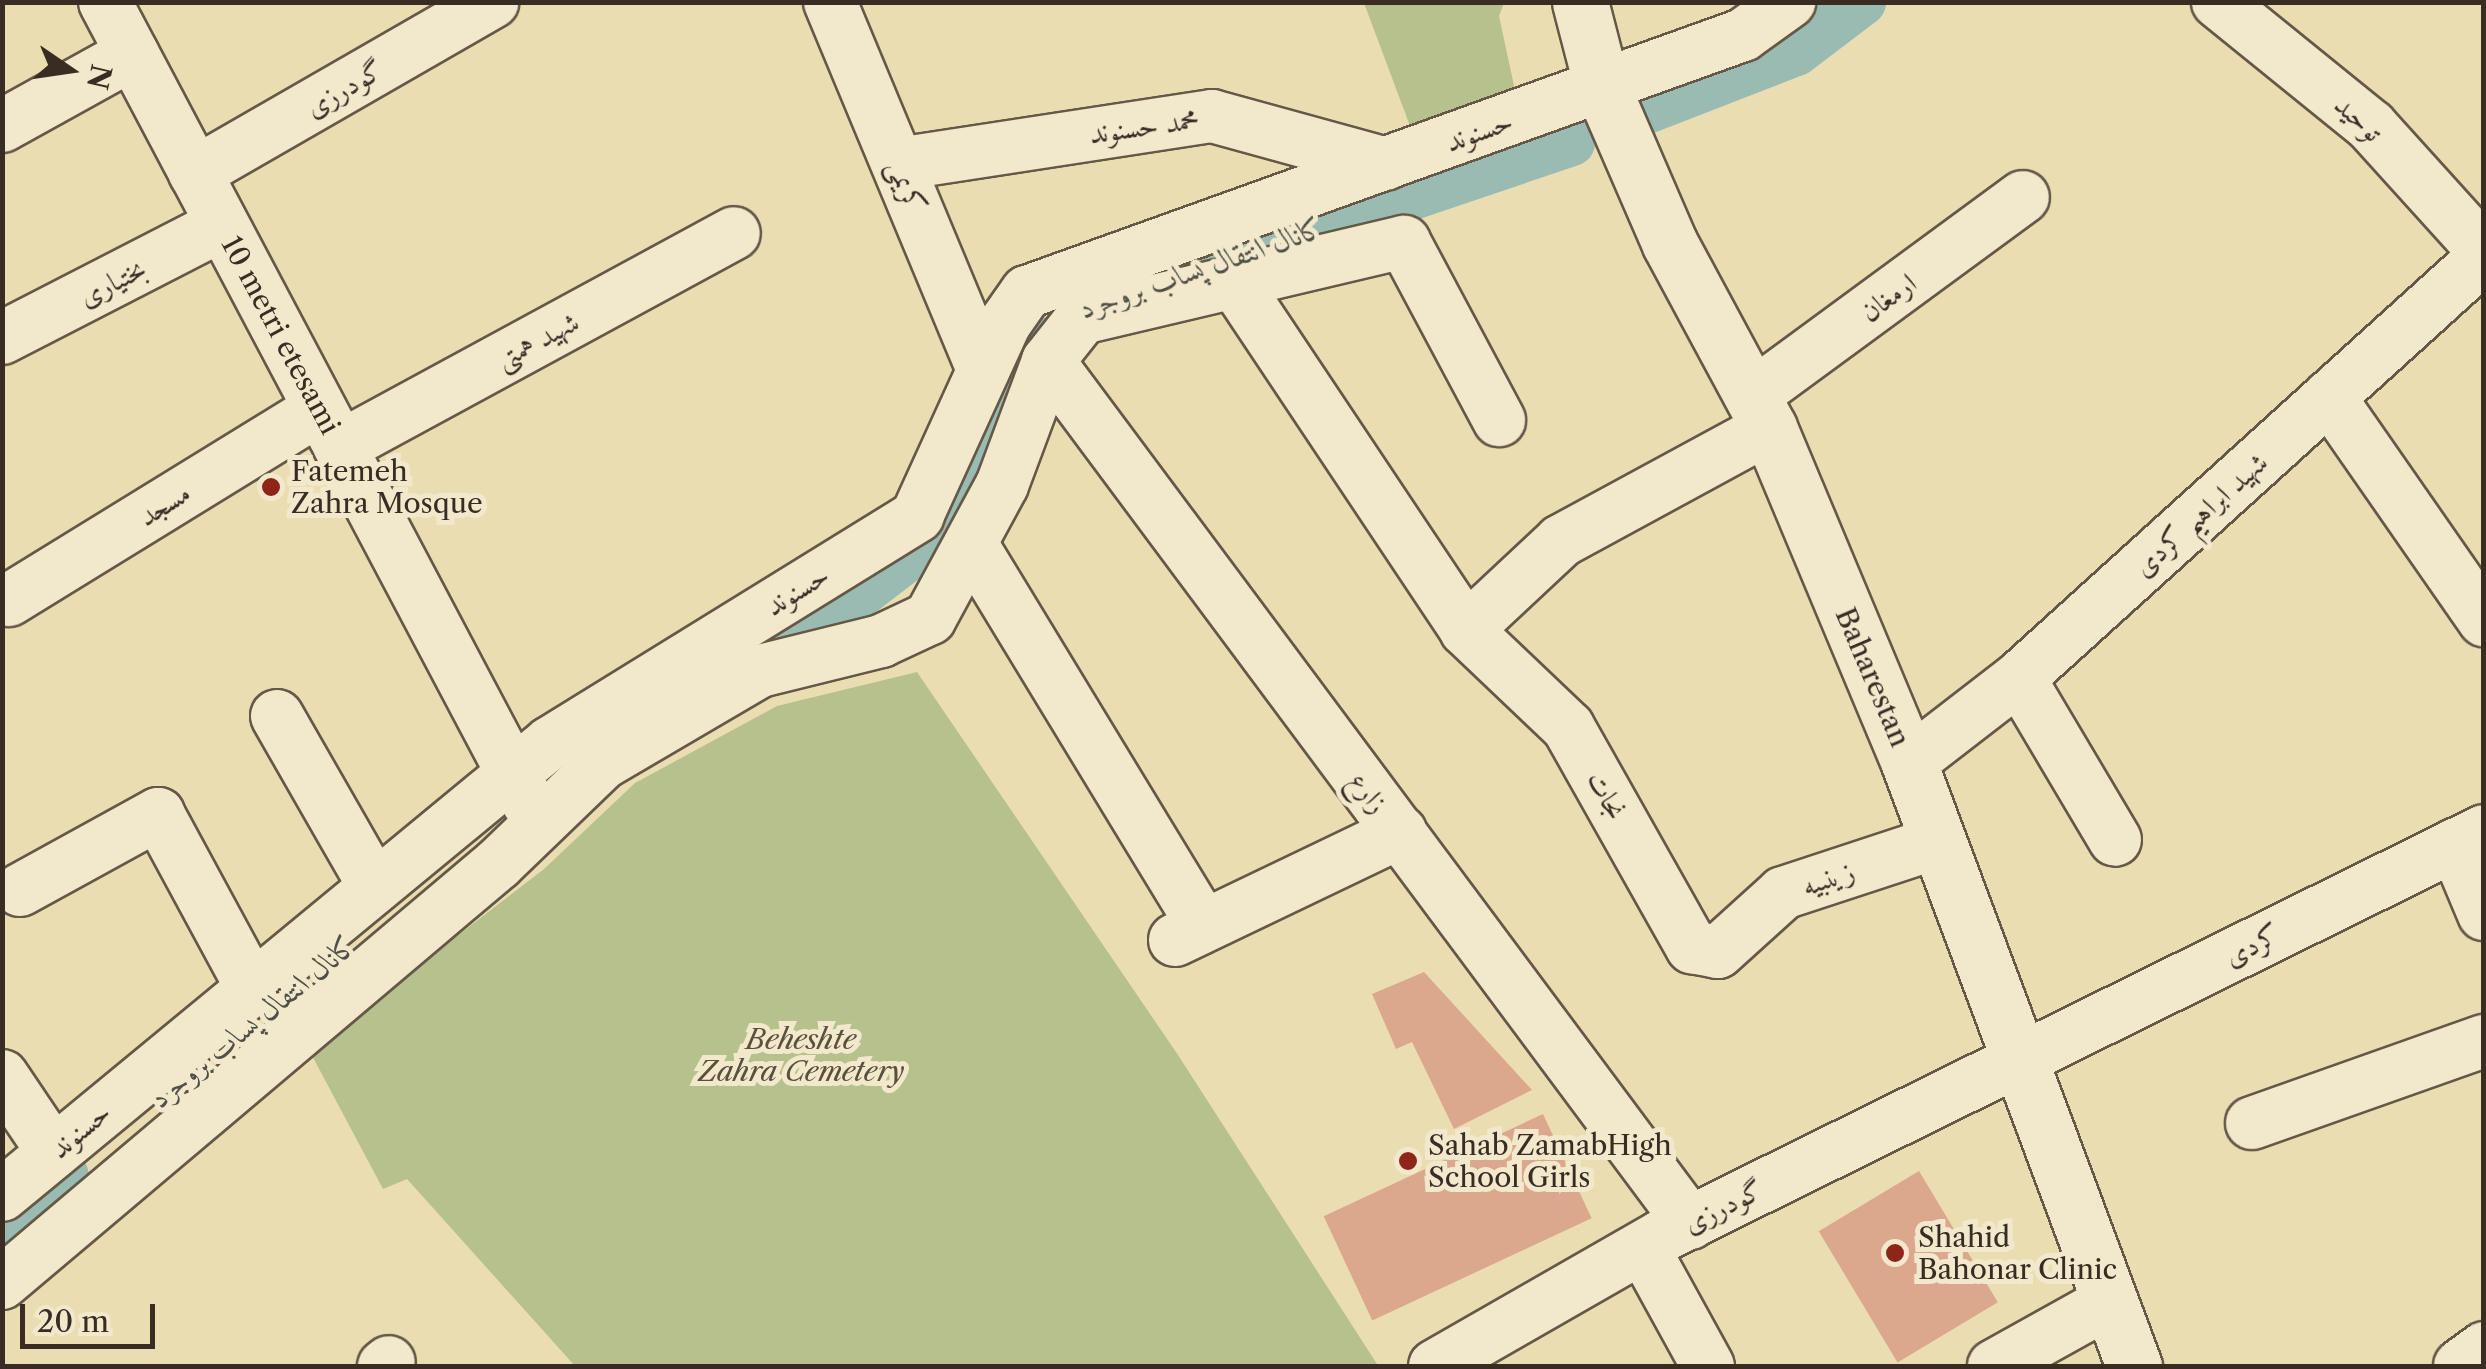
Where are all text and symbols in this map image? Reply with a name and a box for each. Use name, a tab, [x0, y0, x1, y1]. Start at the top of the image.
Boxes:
north arrow	[20, 20, 120, 120]
street label: گودرزی	[299, 52, 389, 124]
text: N	[80, 61, 119, 92]
street label: توحید	[2328, 88, 2390, 148]
street label: محمد حسنوند	[1087, 102, 1201, 150]
street label: حسنوند	[1441, 103, 1517, 159]
street label: کریمی	[881, 154, 933, 218]
water label: کانال انتقال پساب بروجرد	[1075, 209, 1329, 327]
street label: 10 metri etesami	[215, 230, 347, 440]
street label: بختیاری	[73, 251, 151, 313]
street label: ارمغان	[1854, 266, 1922, 328]
street label: شهید همتی	[490, 304, 584, 376]
street label: شهید ابراهیم کردی	[2126, 445, 2274, 583]
place label: Fatemeh Zahra Mosque	[291, 454, 483, 520]
street label: مسجد	[132, 475, 196, 533]
marker: Fatemeh Zahra Mosque	[260, 476, 282, 498]
street label: حسنوند	[759, 557, 835, 623]
street label: Baharestan	[1829, 602, 1917, 752]
street label: زارع	[1342, 765, 1396, 819]
street label: نجات	[1580, 765, 1634, 825]
street label: زینبیه	[1797, 854, 1859, 902]
street label: کردی	[2219, 917, 2285, 973]
water label: کانال انتقال پساب بروجرد	[143, 926, 365, 1116]
park label: Beheshte Zahra Cemetery	[697, 1022, 905, 1088]
street label: حسنوند	[43, 1095, 117, 1165]
place label: Sahab ZamabHigh School Girls	[1428, 1128, 1672, 1194]
marker: Sahab ZamabHigh School Girls	[1397, 1150, 1419, 1172]
street label: گودرزی	[1678, 1172, 1768, 1240]
place label: Shahid Bahonar Clinic	[1918, 1220, 2118, 1286]
marker: Shahid Bahonar Clinic	[1882, 1240, 1908, 1266]
scale bar	[25, 1284, 160, 1346]
text: 20 m	[37, 1303, 109, 1340]

